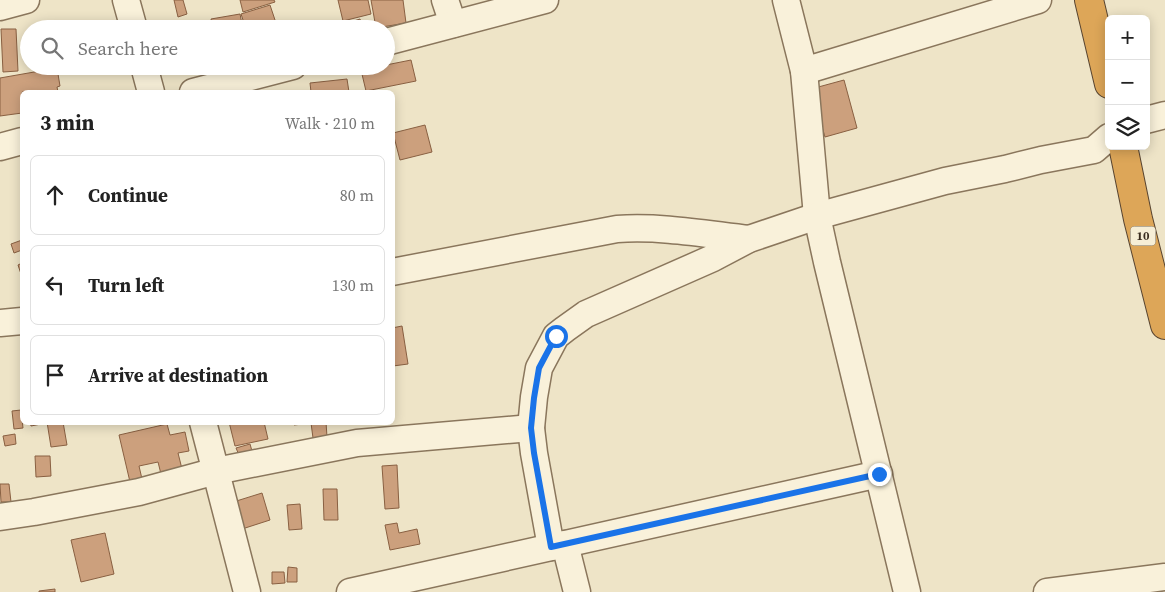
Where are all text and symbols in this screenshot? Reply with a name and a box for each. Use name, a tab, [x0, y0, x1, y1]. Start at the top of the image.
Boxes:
map controls	[1105, 15, 1150, 150]
button: +	[1105, 15, 1150, 60]
search box	[20, 20, 395, 75]
icon: search	[38, 34, 66, 62]
text: Search here	[78, 35, 178, 61]
button: −	[1105, 60, 1150, 105]
button: layers	[1105, 105, 1150, 150]
text: 3 min	[40, 108, 95, 137]
text: Walk · 210 m	[285, 112, 375, 134]
icon: ahead	[41, 181, 69, 209]
text: Continue	[88, 182, 168, 208]
text: 80 m	[340, 184, 374, 206]
road number: 10	[1130, 227, 1156, 246]
icon: left	[41, 271, 69, 299]
text: Turn left	[88, 272, 164, 298]
text: 130 m	[332, 274, 374, 296]
route start	[545, 325, 568, 348]
icon: arrive	[41, 361, 69, 389]
text: Arrive at destination	[88, 362, 268, 388]
route end	[868, 463, 891, 486]

